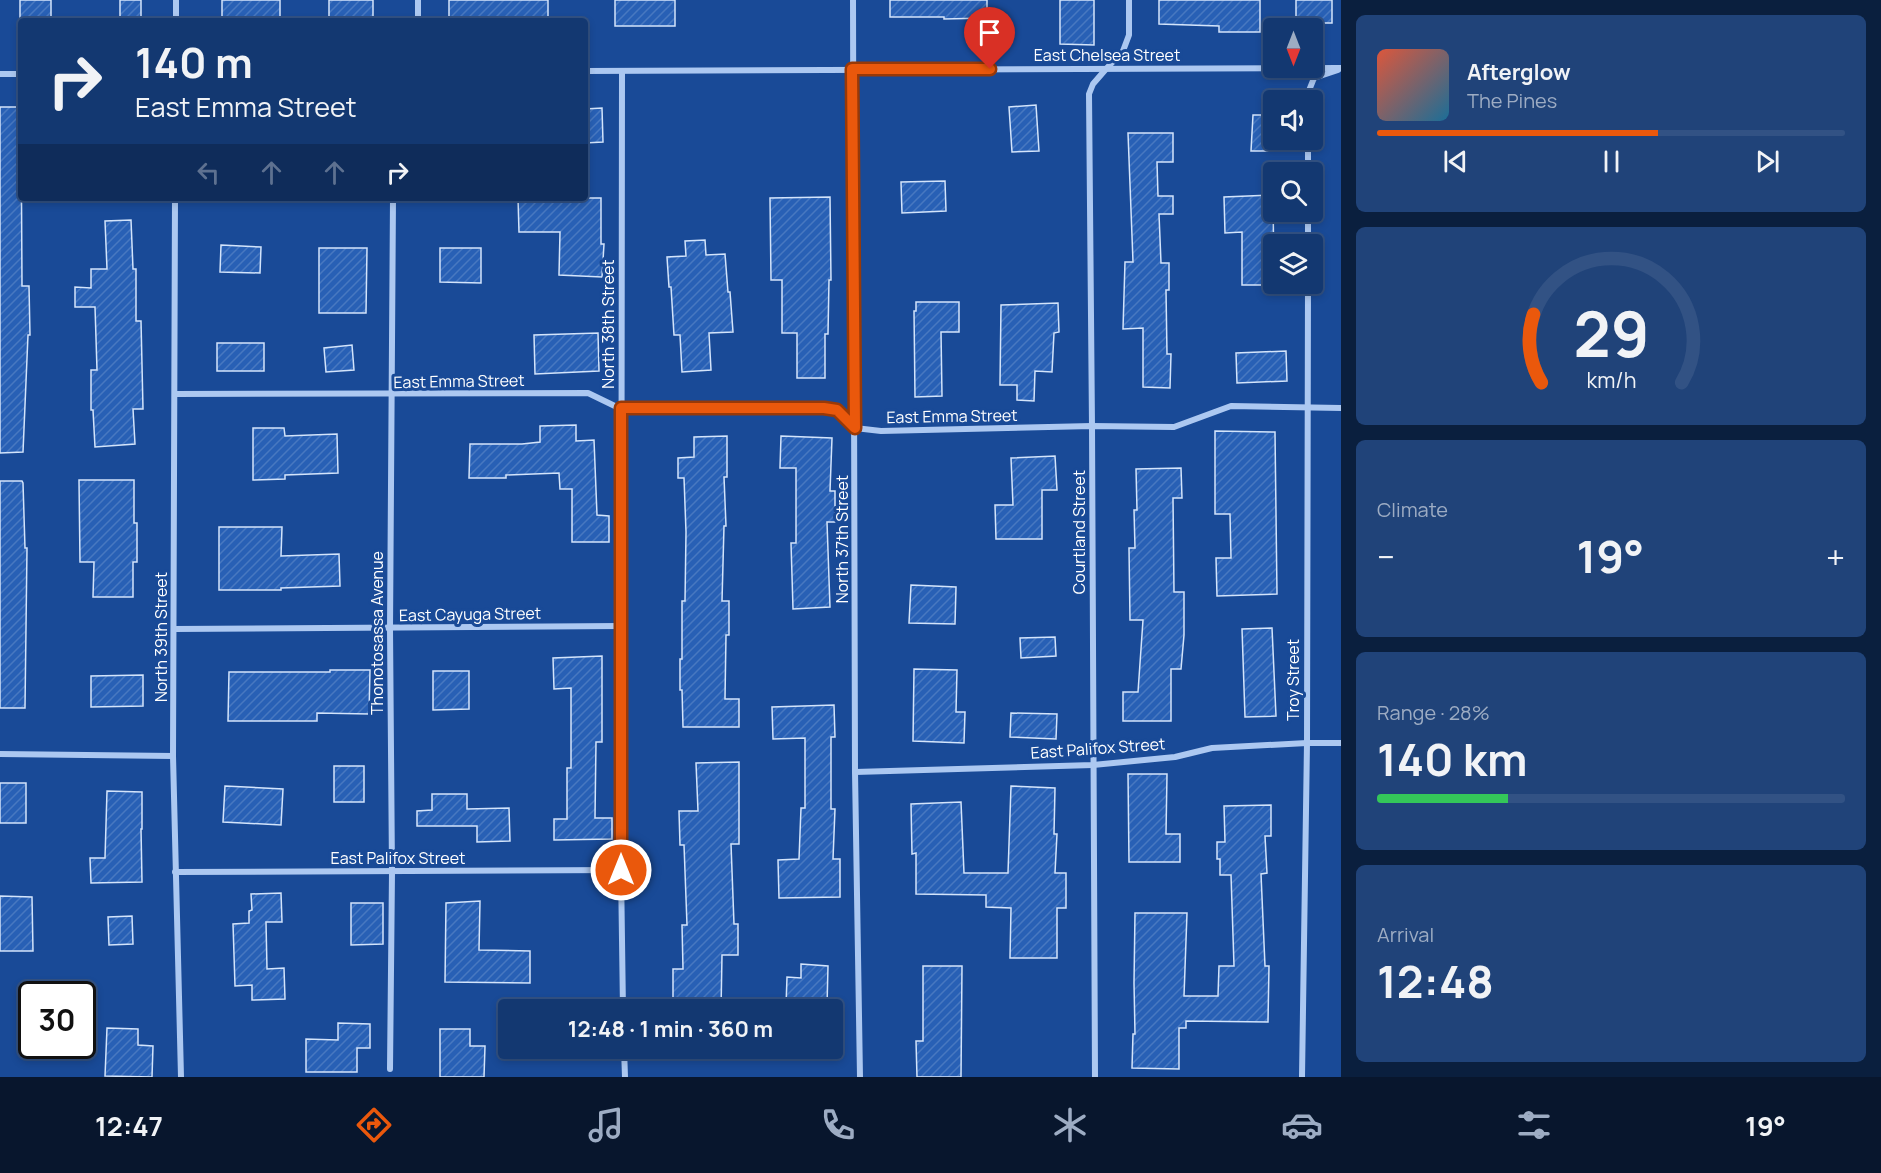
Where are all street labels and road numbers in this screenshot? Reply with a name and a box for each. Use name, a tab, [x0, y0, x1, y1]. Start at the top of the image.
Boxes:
street label: East Chelsea Street	[1034, 44, 1180, 66]
street label: North 38th Street	[597, 259, 619, 389]
street label: East Emma Street	[393, 369, 525, 393]
street label: East Emma Street	[886, 404, 1018, 428]
street label: Courtland Street	[1068, 470, 1090, 594]
street label: North 37th Street	[831, 475, 853, 603]
street label: Thonotosassa Avenue	[366, 551, 388, 715]
street label: North 39th Street	[150, 572, 172, 702]
street label: East Cayuga Street	[399, 602, 541, 626]
street label: Troy Street	[1282, 639, 1304, 721]
street label: East Palifox Street	[1030, 732, 1166, 764]
street label: East Palifox Street	[331, 847, 465, 869]

